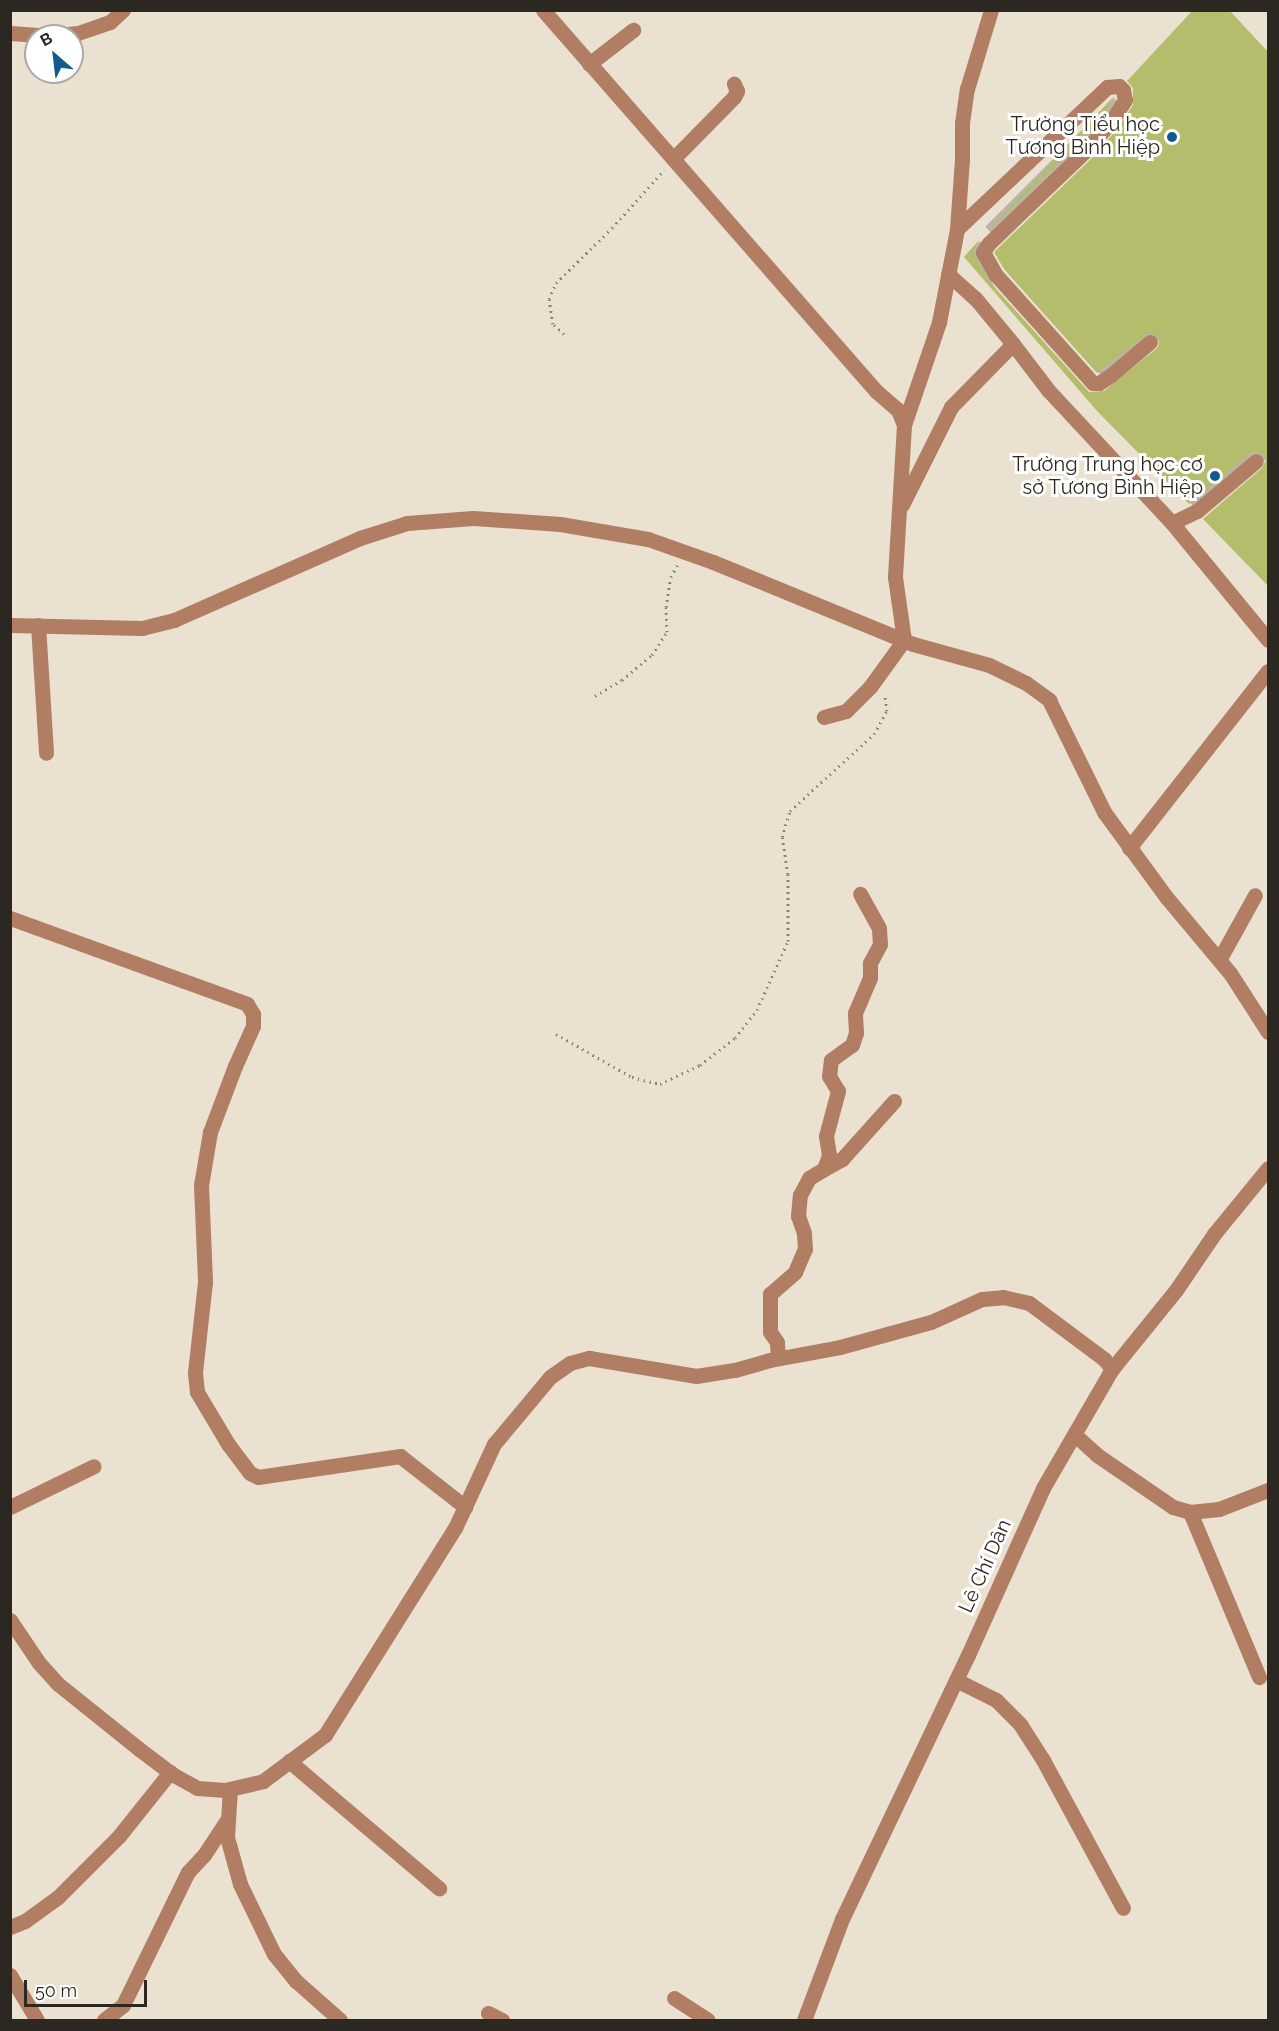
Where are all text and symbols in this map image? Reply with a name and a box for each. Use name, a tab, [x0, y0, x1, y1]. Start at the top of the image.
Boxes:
north arrow	[24, 24, 84, 84]
text: B	[37, 28, 56, 50]
place label: Trường Tiểu học Tương Bình Hiệp	[1006, 113, 1160, 160]
marker: Trường Tiểu học Tương Bình Hiệp	[1165, 130, 1179, 144]
place label: Trường Trung học cơ sở Tương Bình Hiệp	[1012, 452, 1203, 499]
marker: Trường Trung học cơ sở Tương Bình Hiệp	[1208, 469, 1222, 483]
street label: Lê Chí Dân	[954, 1515, 1016, 1617]
scale bar	[27, 1968, 150, 2006]
text: 50 m	[35, 1980, 77, 2001]

